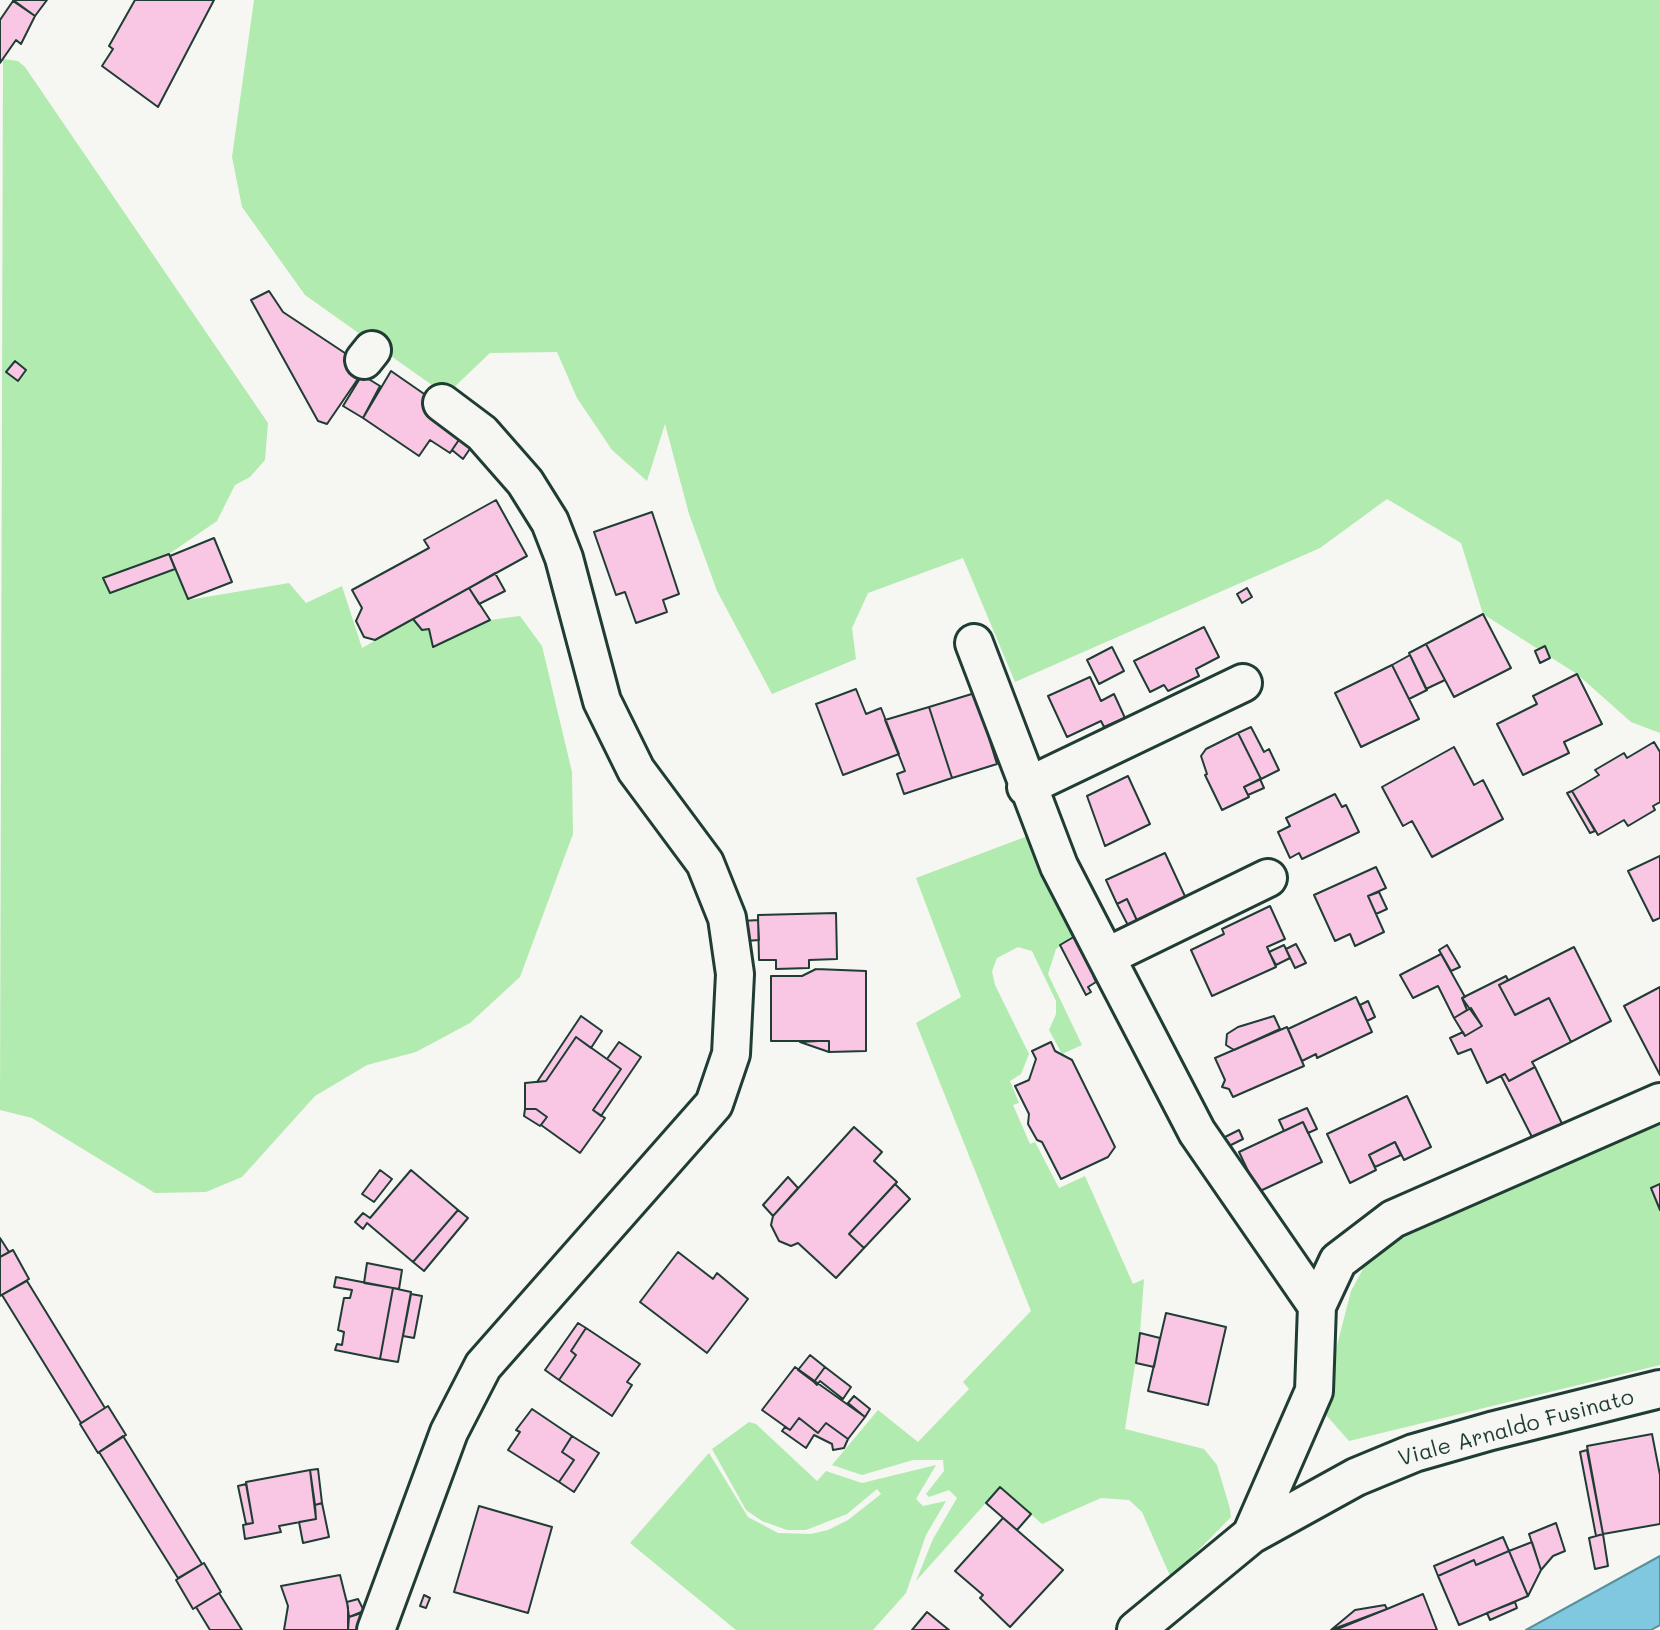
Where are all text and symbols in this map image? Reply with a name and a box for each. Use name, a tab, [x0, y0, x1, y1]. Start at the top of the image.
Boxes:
street label: Viale Arnaldo Fusinato	[1395, 1384, 1637, 1472]

